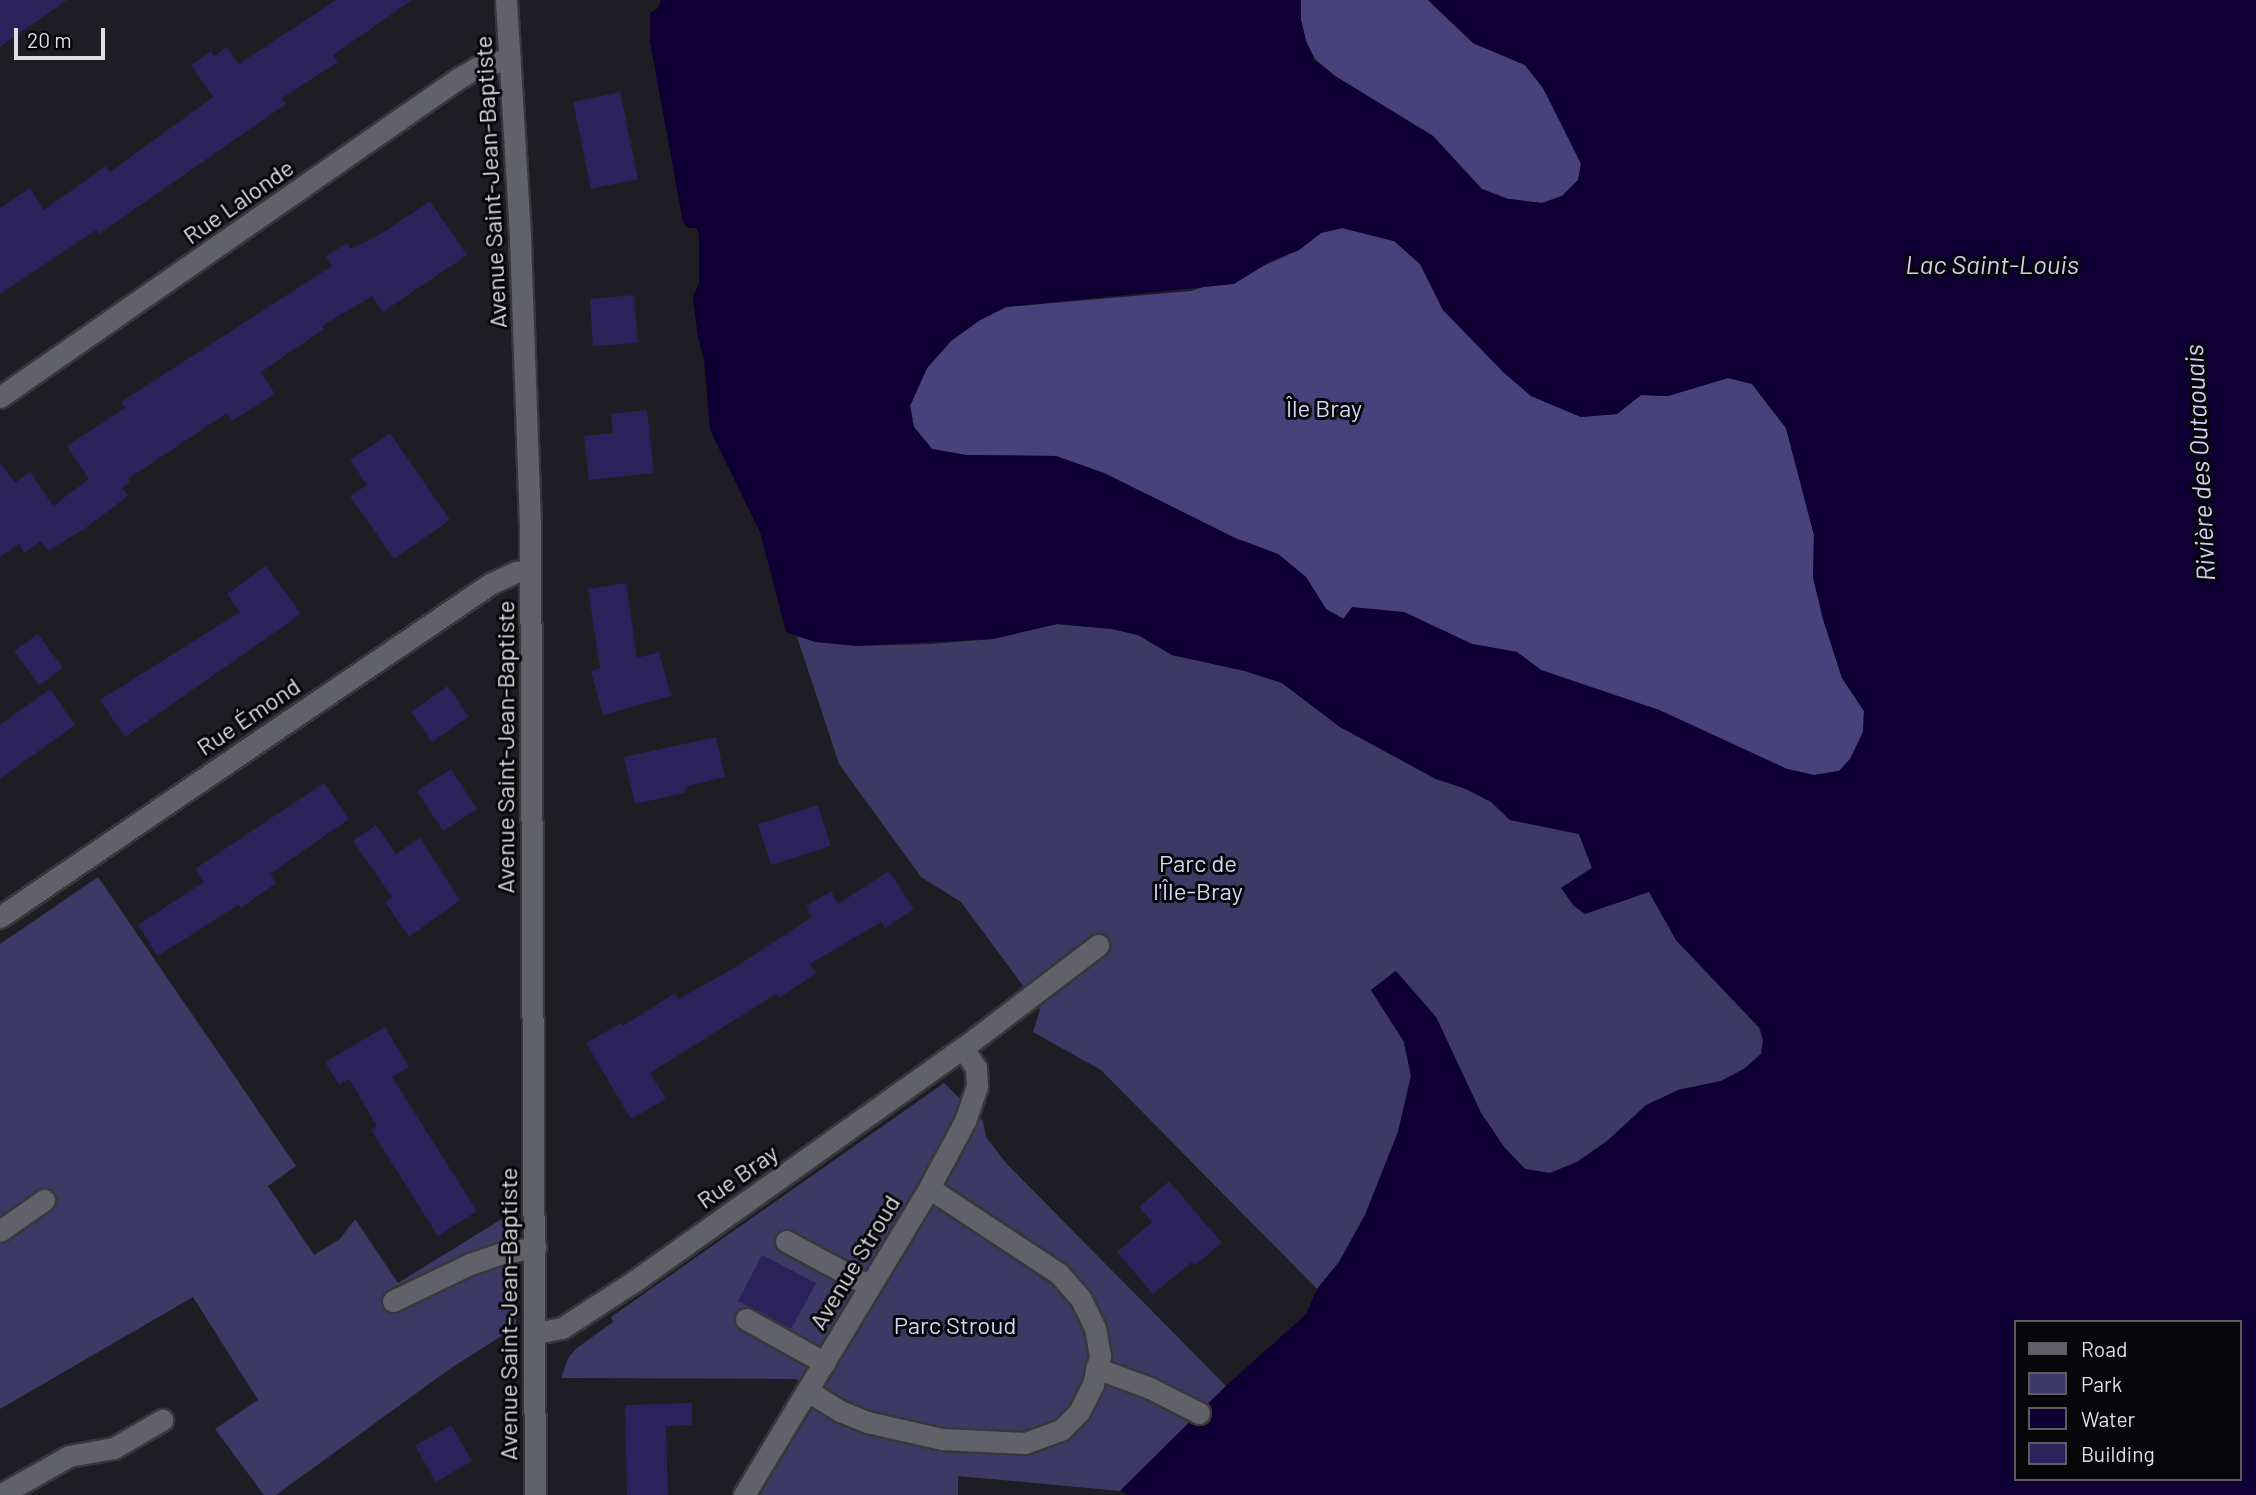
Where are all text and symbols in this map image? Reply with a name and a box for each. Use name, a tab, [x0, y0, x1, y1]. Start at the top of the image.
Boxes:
scale bar	[18, 14, 108, 58]
text: 20 m	[27, 27, 72, 52]
street label: Avenue Saint-Jean-Baptiste	[468, 35, 512, 329]
street label: Rue Lalonde	[177, 152, 299, 250]
water label: Lac Saint-Louis	[1905, 248, 2079, 280]
water label: Rivière des Outaouais	[2177, 344, 2221, 582]
park label: Île Bray	[1286, 394, 1362, 422]
street label: Avenue Saint-Jean-Baptiste	[491, 600, 519, 894]
street label: Rue Émond	[191, 671, 305, 761]
park label: Parc de l'Île-Bray	[1153, 849, 1243, 905]
street label: Rue Bray	[691, 1138, 783, 1214]
street label: Avenue Saint-Jean-Baptiste	[494, 1167, 522, 1461]
street label: Avenue Stroud	[803, 1190, 905, 1334]
park label: Parc Stroud	[894, 1311, 1016, 1339]
legend	[2014, 1320, 2242, 1481]
text: Road	[2081, 1336, 2127, 1361]
text: Park	[2081, 1371, 2122, 1396]
text: Water	[2081, 1406, 2135, 1431]
text: Building	[2081, 1441, 2155, 1466]

